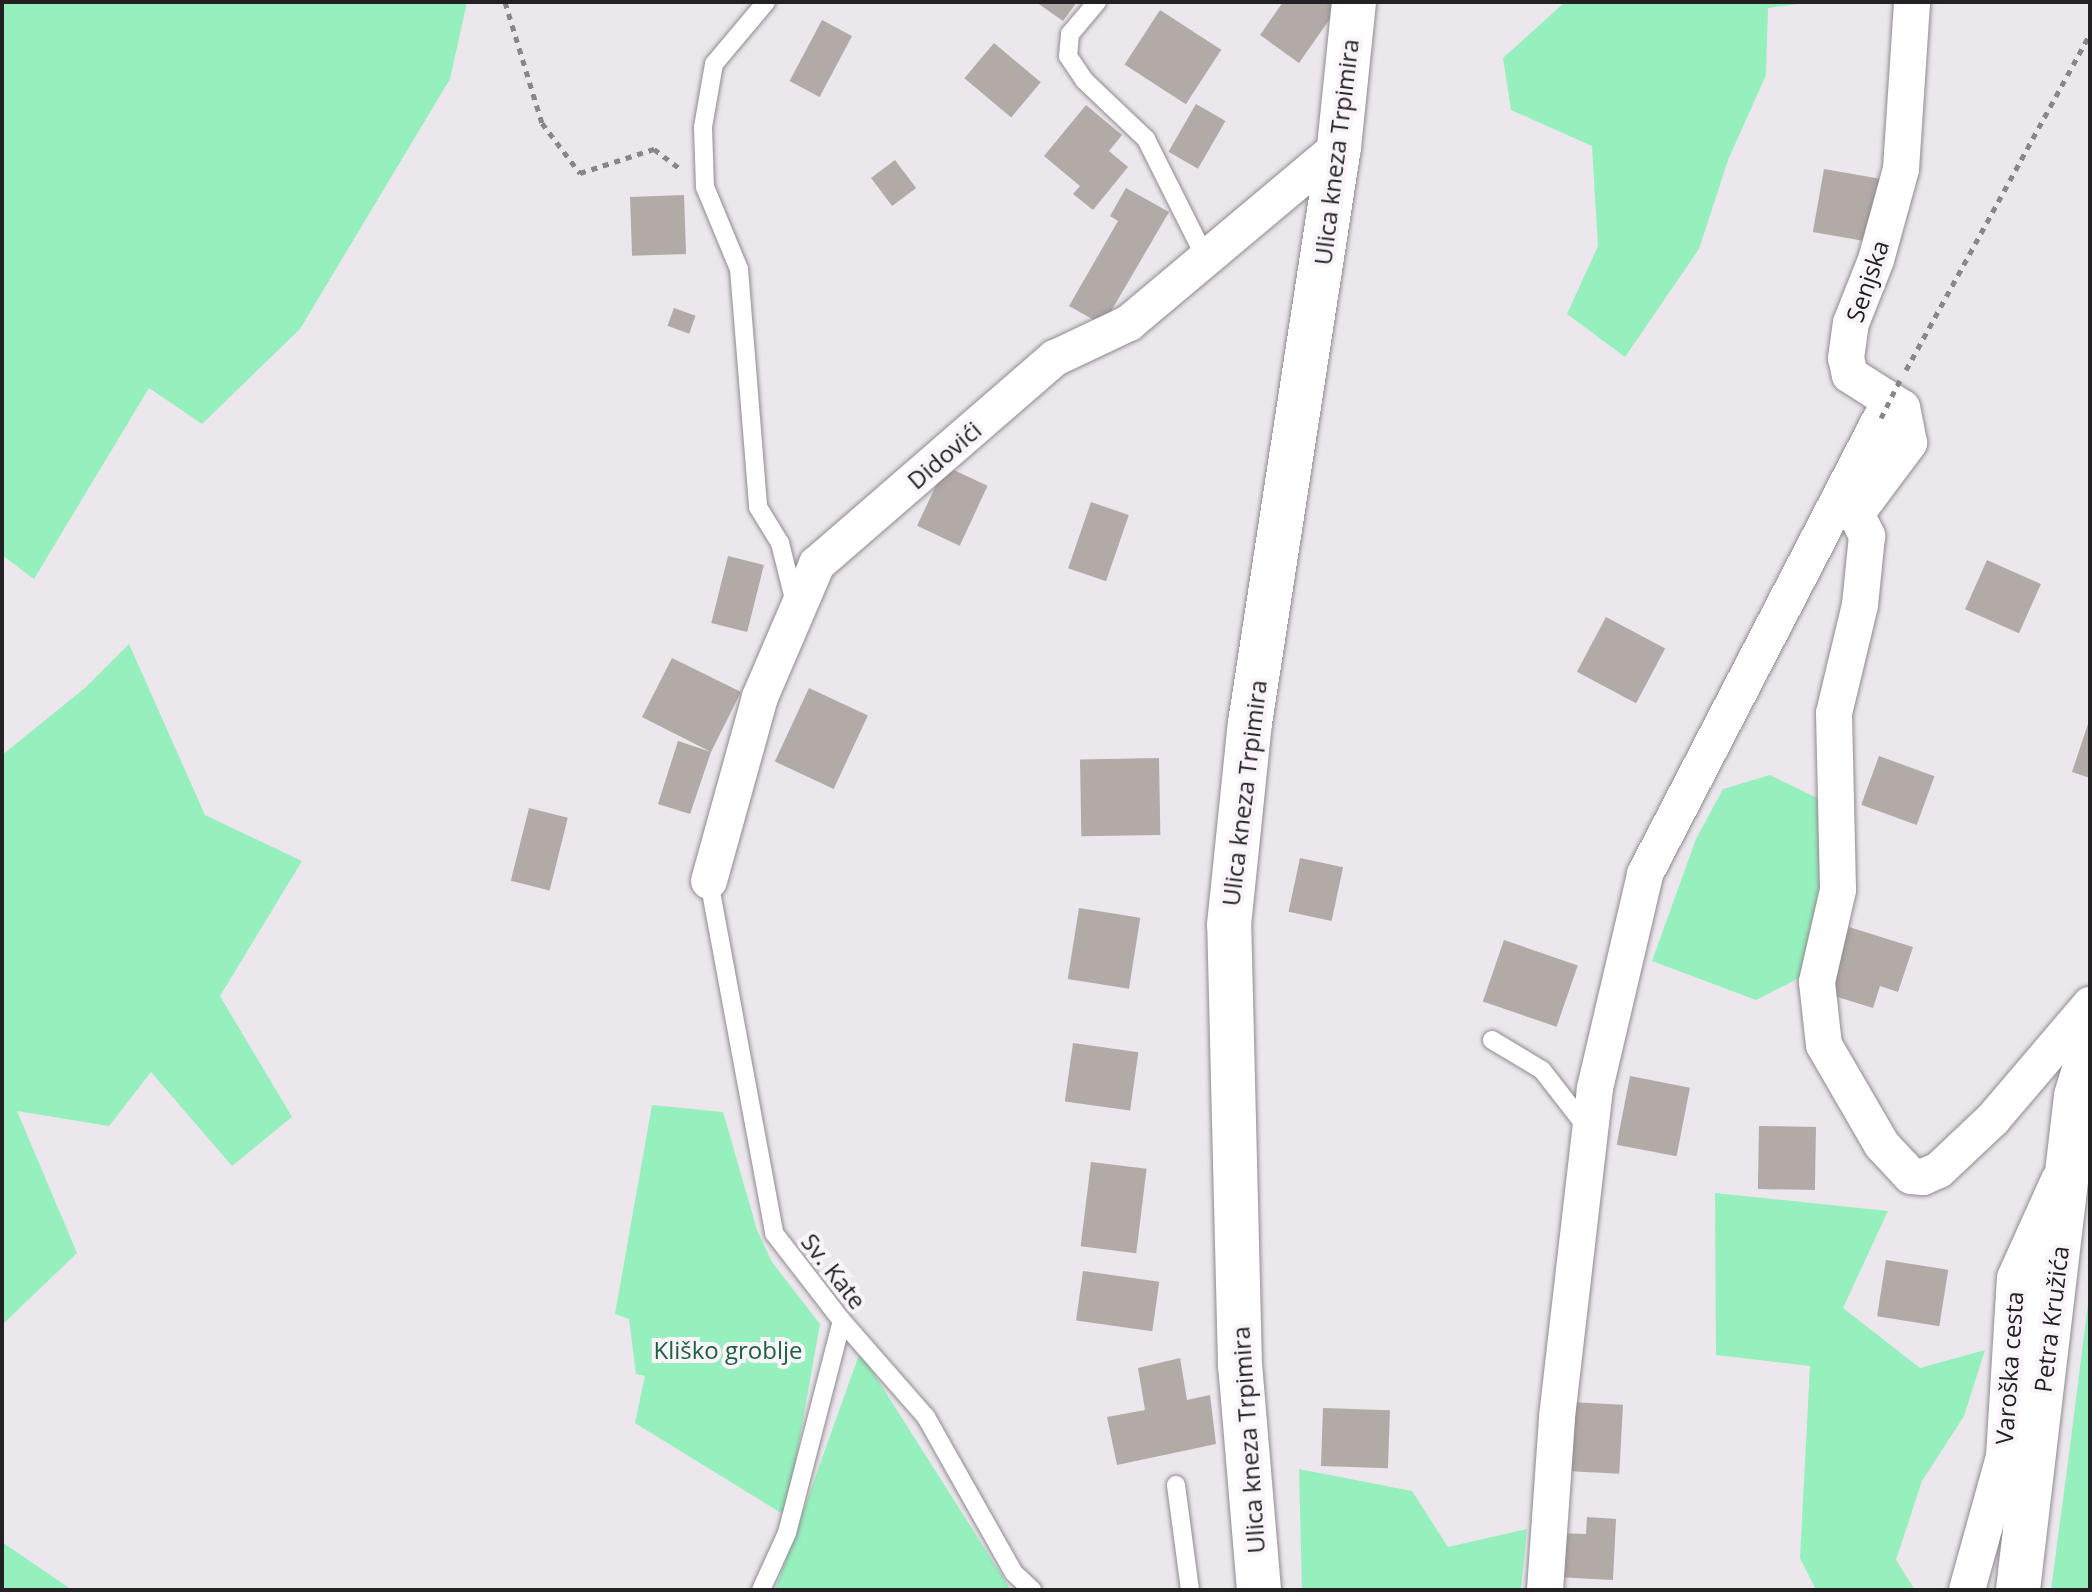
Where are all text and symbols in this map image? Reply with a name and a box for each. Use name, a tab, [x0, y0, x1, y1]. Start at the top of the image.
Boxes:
street label: Ulica kneza Trpimira	[1308, 37, 1364, 267]
street label: Senjska	[1840, 236, 1894, 326]
street label: Didovići	[901, 415, 987, 495]
street label: Ulica kneza Trpimira	[1216, 678, 1272, 908]
street label: Sv. Kate	[796, 1228, 872, 1314]
street label: Petra Kružića	[2028, 1244, 2074, 1394]
street label: Varoška cesta	[1989, 1290, 2029, 1446]
street label: Ulica kneza Trpimira	[1226, 1326, 1270, 1554]
park label: Kliško groblje	[653, 1336, 803, 1364]

